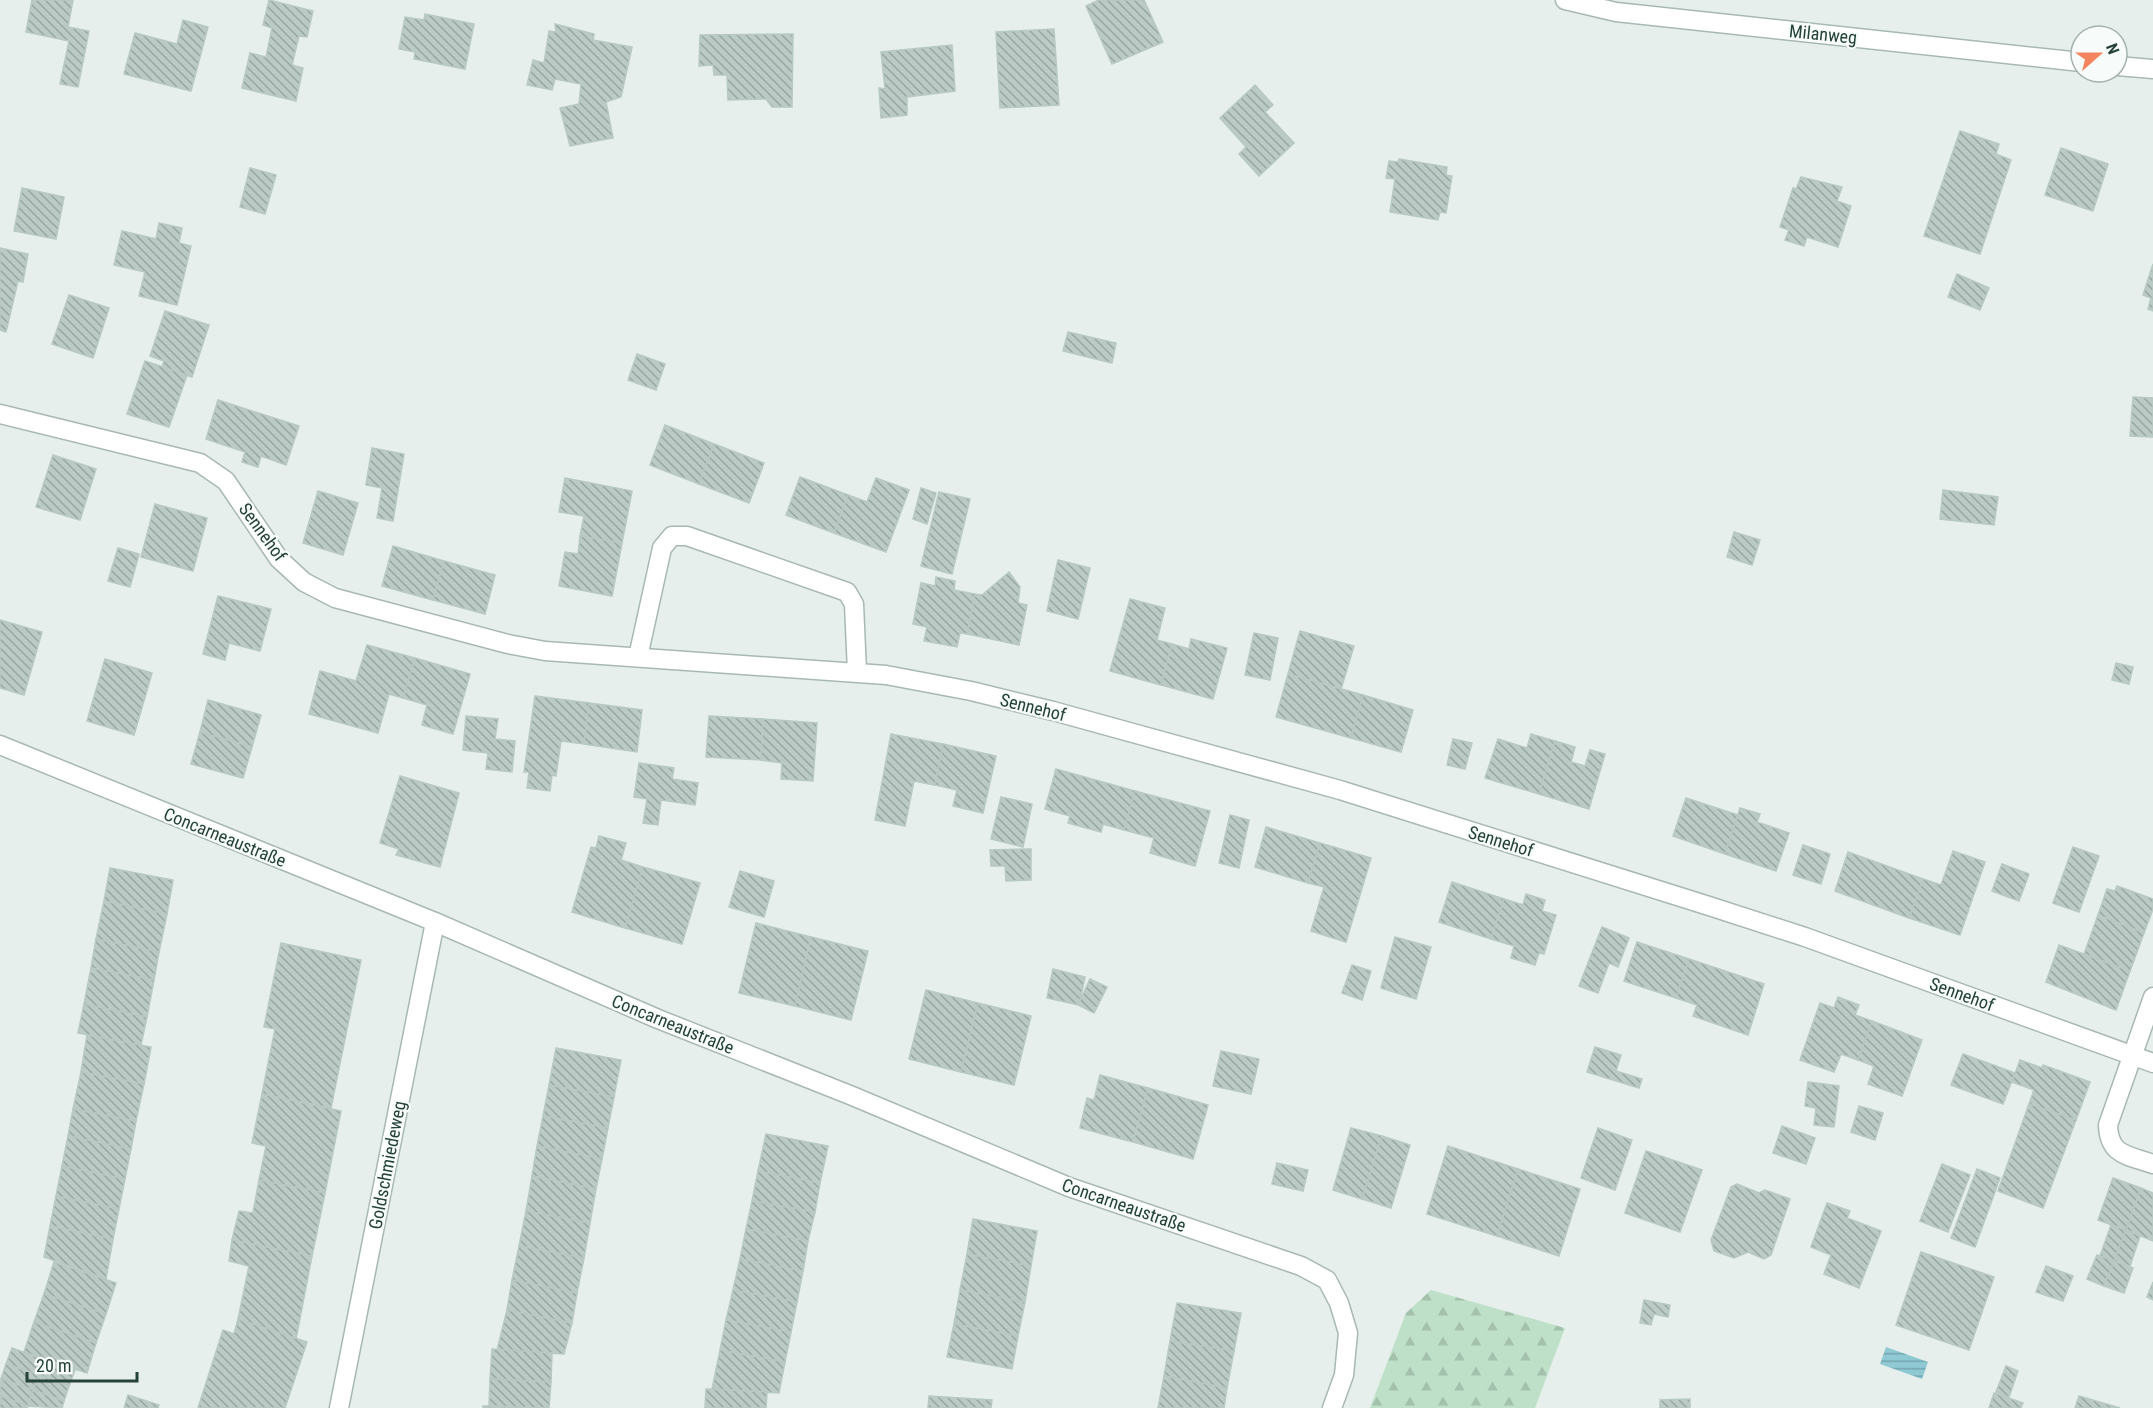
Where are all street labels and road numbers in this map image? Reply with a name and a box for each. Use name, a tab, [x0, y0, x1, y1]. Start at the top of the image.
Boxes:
street label: Milanweg	[1788, 20, 1858, 48]
street label: Sennehof	[235, 499, 291, 566]
street label: Sennehof	[998, 689, 1068, 725]
street label: Concarneaustraße	[161, 803, 289, 871]
street label: Sennehof	[1466, 821, 1536, 861]
street label: Sennehof	[1927, 973, 1997, 1015]
street label: Concarneaustraße	[609, 990, 737, 1058]
street label: Goldschmiedeweg	[364, 1099, 410, 1231]
street label: Concarneaustraße	[1059, 1174, 1189, 1236]

